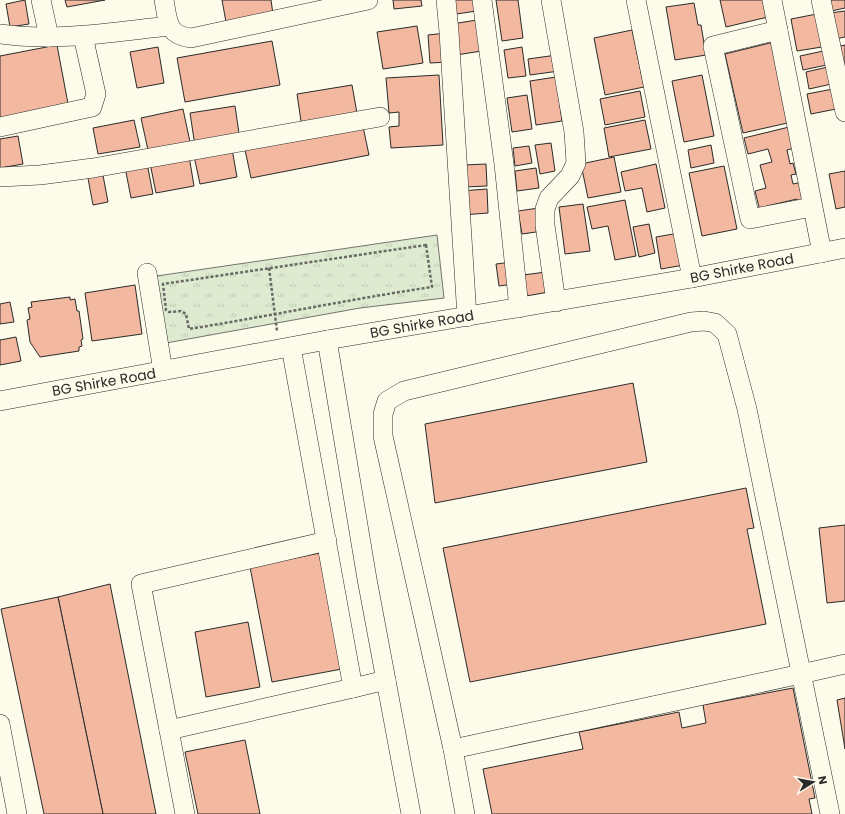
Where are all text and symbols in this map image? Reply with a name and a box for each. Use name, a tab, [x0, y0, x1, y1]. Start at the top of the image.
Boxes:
street label: BG Shirke Road	[689, 248, 795, 288]
street label: BG Shirke Road	[369, 305, 475, 343]
street label: BG Shirke Road	[51, 363, 157, 401]
north arrow	[793, 762, 833, 802]
text: N	[814, 775, 831, 786]

